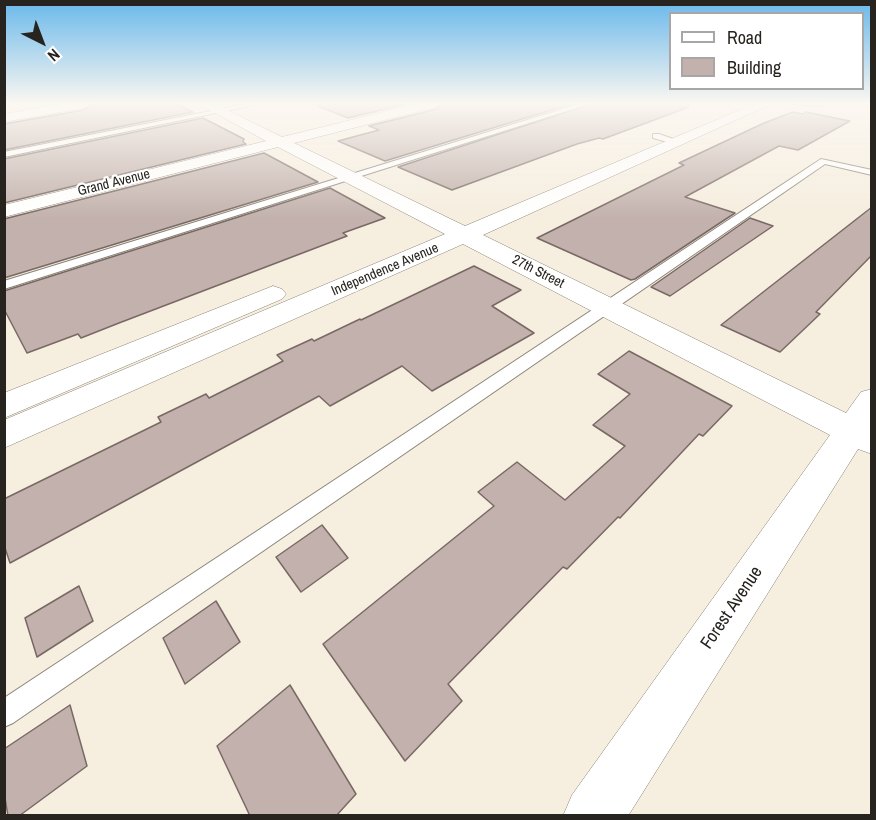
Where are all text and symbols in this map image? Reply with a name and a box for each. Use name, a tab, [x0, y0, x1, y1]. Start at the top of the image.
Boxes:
north arrow	[12, 12, 72, 72]
legend	[669, 12, 864, 90]
text: Road	[727, 25, 762, 50]
text: N	[43, 44, 65, 67]
text: Building	[727, 55, 781, 80]
street label: Grand Avenue	[76, 166, 152, 200]
street label: Independence Avenue	[329, 240, 441, 300]
street label: 27th Street	[509, 252, 567, 292]
street label: Forest Avenue	[696, 563, 768, 653]

